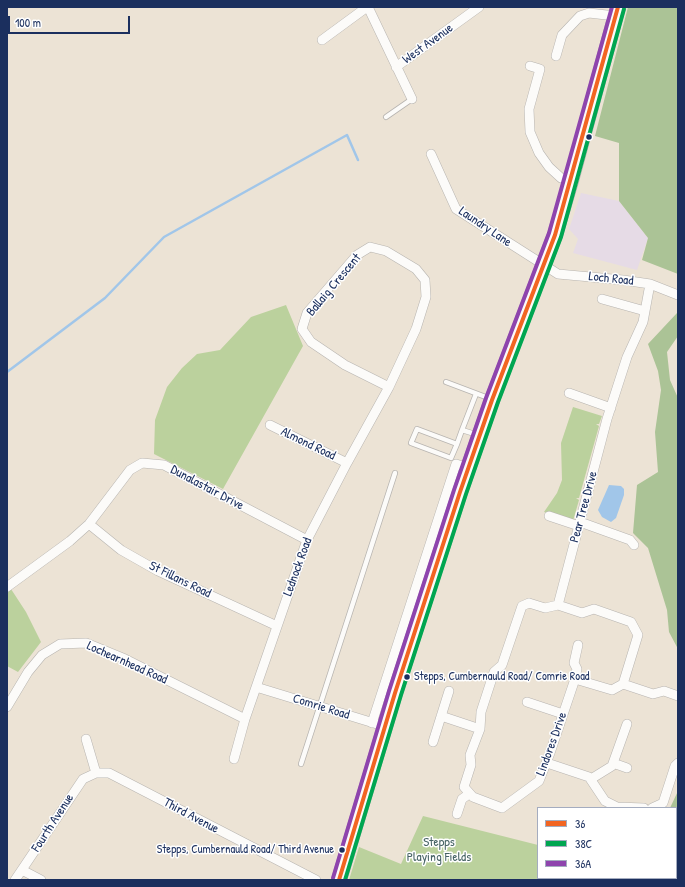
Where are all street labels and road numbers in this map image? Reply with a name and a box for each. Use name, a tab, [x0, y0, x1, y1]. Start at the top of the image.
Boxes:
street label: West Avenue	[400, 20, 456, 68]
street label: Laundry Lane	[456, 204, 514, 250]
street label: Ballaig Crescent	[303, 251, 365, 319]
street label: Loch Road	[588, 269, 634, 289]
street label: Almond Road	[278, 424, 338, 464]
street label: Dunalastair Drive	[168, 462, 246, 514]
street label: Pear Tree Drive	[567, 470, 601, 544]
street label: Lednock Road	[280, 536, 316, 598]
street label: St Fillans Road	[146, 558, 214, 602]
street label: Lochearnhead Road	[84, 638, 170, 688]
street label: Comrie Road	[291, 691, 351, 723]
street label: Lindores Drive	[533, 710, 571, 778]
street label: Fourth Avenue	[28, 791, 78, 855]
street label: Third Avenue	[161, 795, 221, 837]

